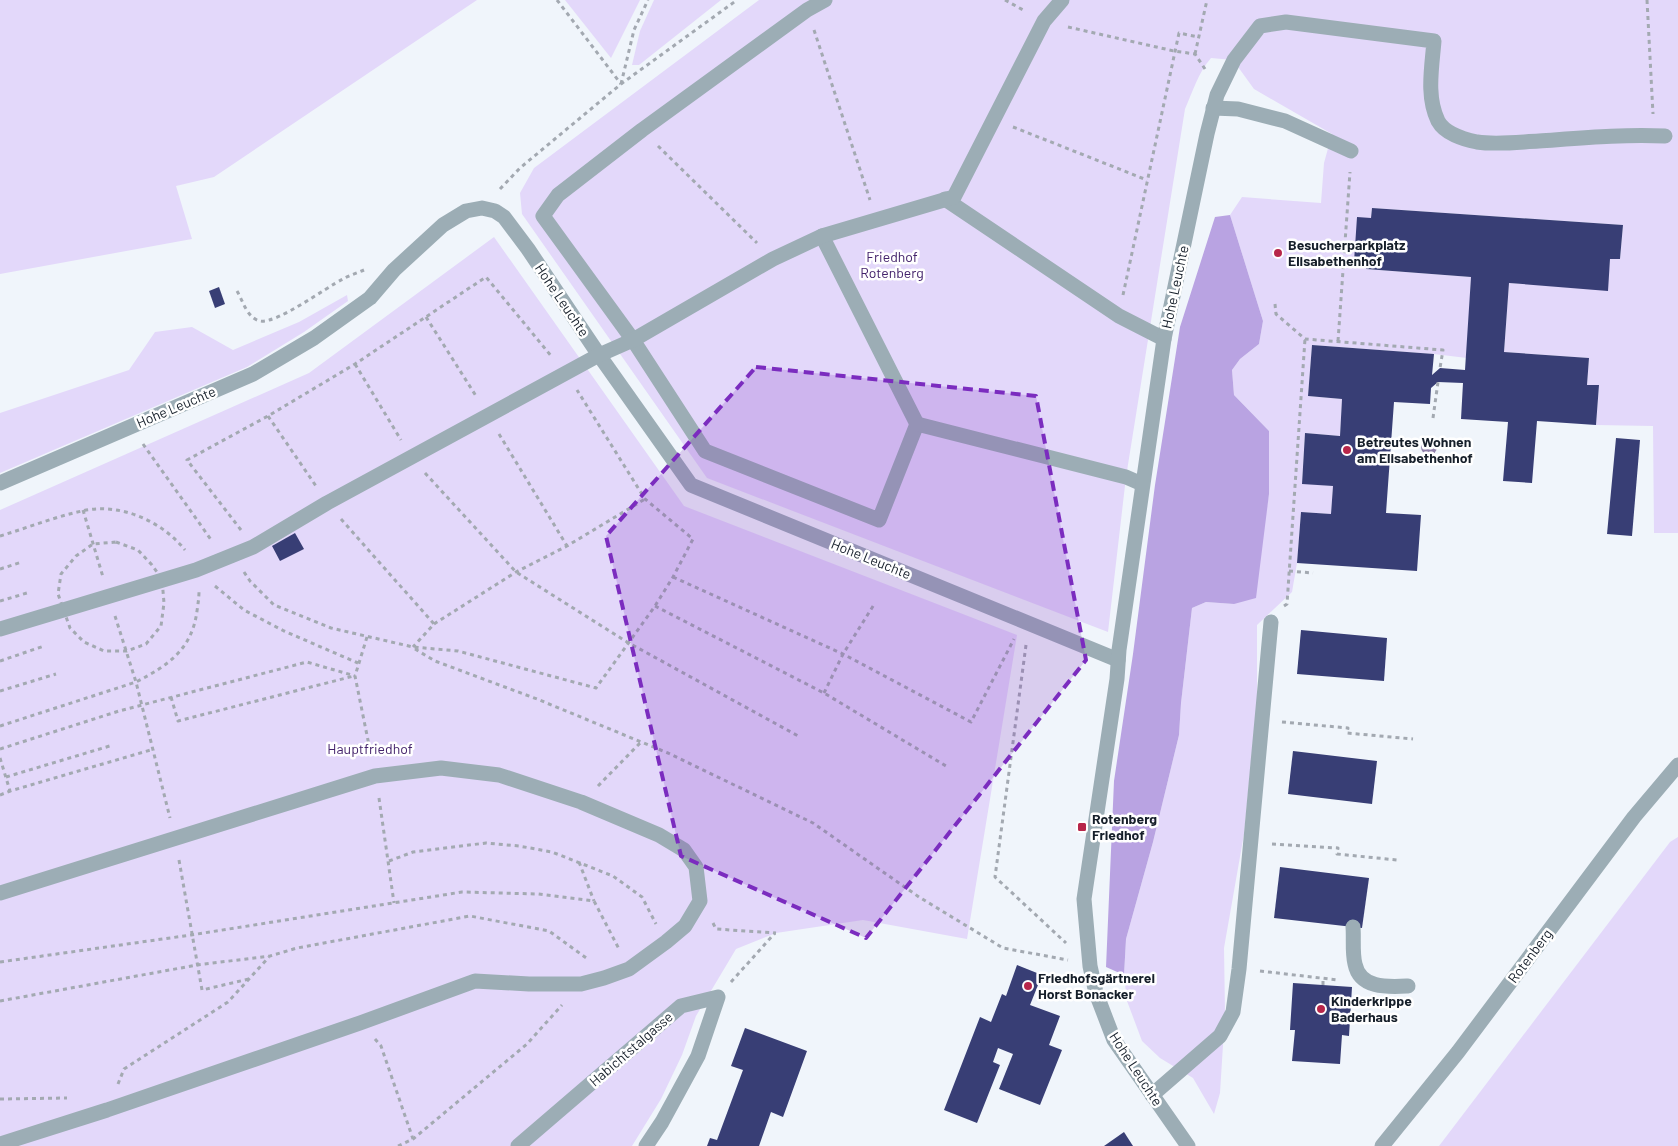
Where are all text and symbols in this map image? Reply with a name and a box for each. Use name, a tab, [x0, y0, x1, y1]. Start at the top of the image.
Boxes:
place label: Besucherparkplatz Elisabethenhof	[1288, 236, 1406, 269]
street label: Hohe Leuchte	[1157, 244, 1192, 330]
marker: Besucherparkplatz Elisabethenhof	[1272, 247, 1284, 259]
park label: Friedhof Rotenberg	[860, 248, 924, 281]
street label: Hohe Leuchte	[532, 260, 593, 340]
street label: Hohe Leuchte	[134, 382, 218, 431]
place label: Betreutes Wohnen am Elisabethenhof	[1357, 433, 1473, 466]
marker: Betreutes Wohnen am Elisabethenhof	[1341, 444, 1353, 456]
street label: Hohe Leuchte	[829, 535, 914, 582]
park label: Hauptfriedhof	[327, 740, 413, 757]
place label: Rotenberg Friedhof	[1092, 810, 1157, 843]
marker: Rotenberg Friedhof	[1076, 821, 1088, 833]
street label: Rotenberg	[1504, 925, 1555, 986]
place label: Friedhofsgärtnerei Horst Bonacker	[1038, 969, 1155, 1002]
marker: Friedhofsgärtnerei Horst Bonacker	[1022, 980, 1034, 992]
place label: Kinderkrippe Baderhaus	[1331, 992, 1412, 1025]
marker: Kinderkrippe Baderhaus	[1315, 1003, 1327, 1015]
street label: Habichtstalgasse	[585, 1008, 676, 1089]
street label: Hohe Leuchte	[1106, 1029, 1167, 1109]

